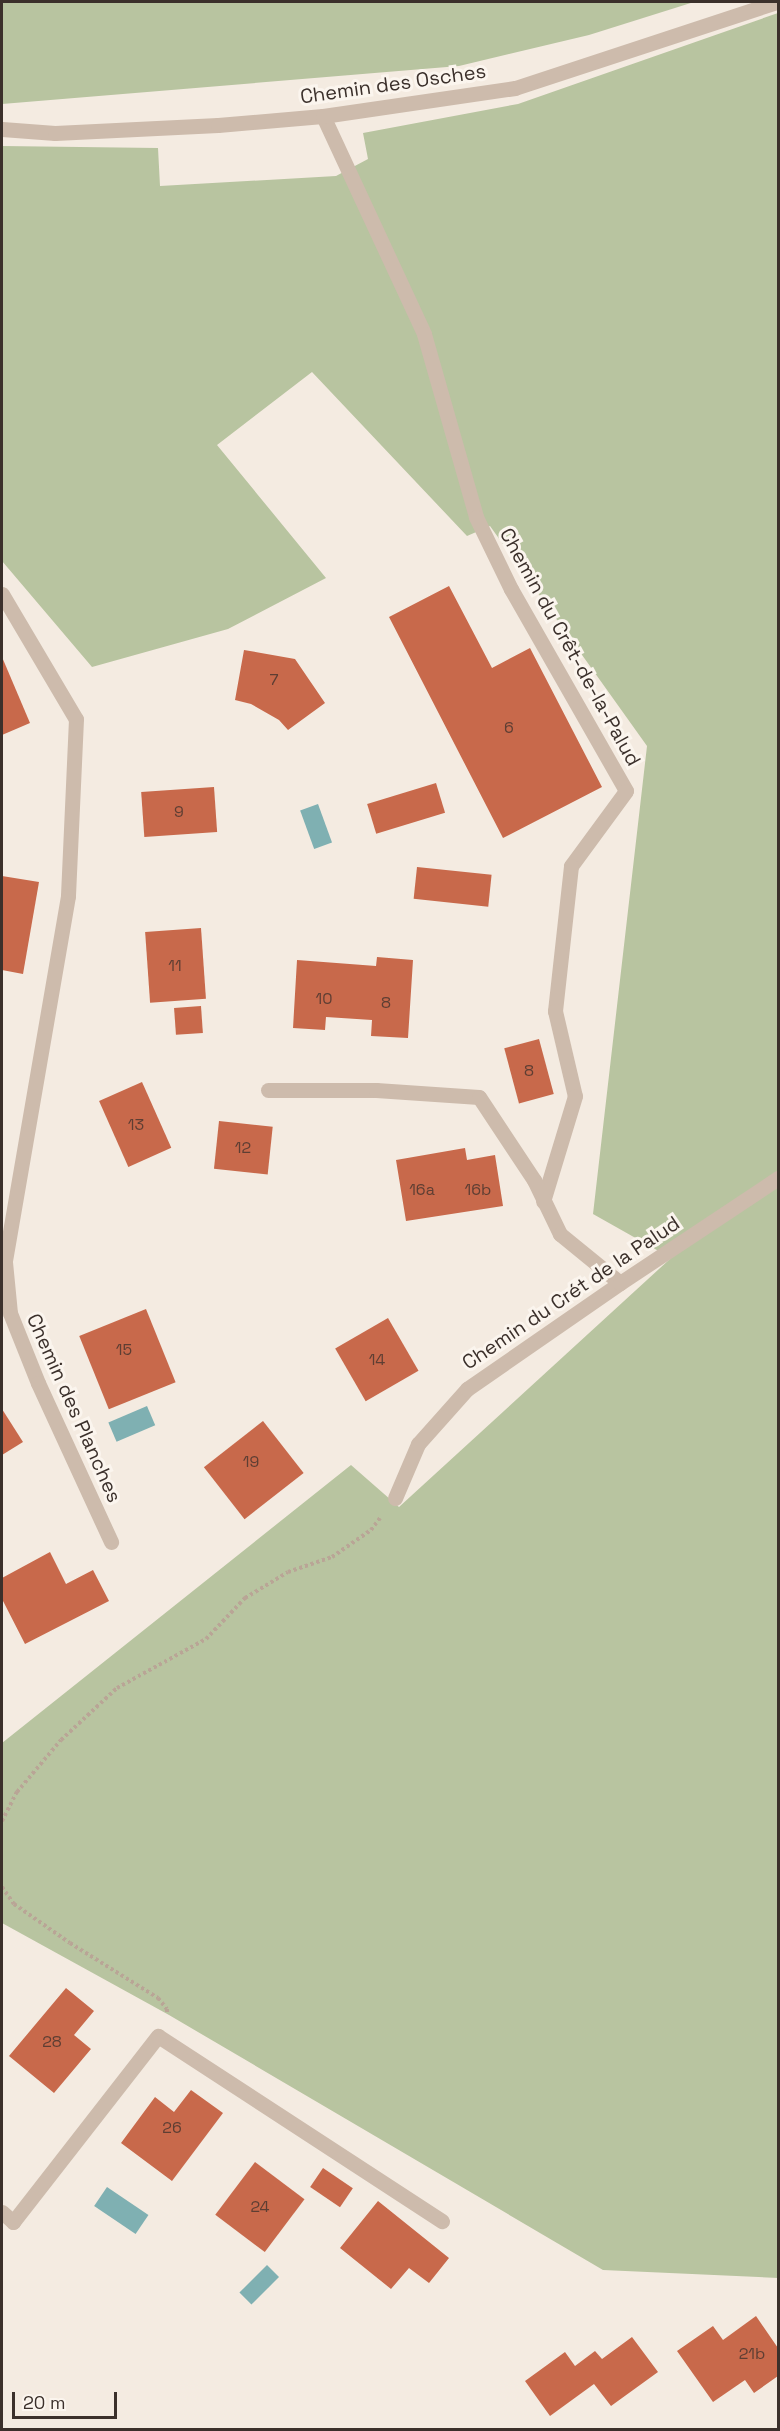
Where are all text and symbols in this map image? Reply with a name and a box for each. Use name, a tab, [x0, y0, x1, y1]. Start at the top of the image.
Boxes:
street label: Chemin des Osches	[299, 59, 487, 109]
street label: Chemin du Crêt-de-la-Palud	[494, 524, 646, 770]
house number: 7	[269, 670, 279, 690]
house number: 6	[504, 718, 514, 738]
house number: 9	[174, 802, 184, 822]
house number: 11	[168, 956, 182, 976]
house number: 10	[316, 989, 332, 1009]
house number: 8	[381, 993, 391, 1013]
house number: 8	[524, 1061, 534, 1081]
house number: 13	[128, 1115, 144, 1135]
house number: 12	[235, 1138, 251, 1158]
house number: 16a	[409, 1180, 435, 1200]
house number: 16b	[465, 1180, 491, 1200]
street label: Chemin du Crét de la Palud	[458, 1211, 684, 1375]
street label: Chemin des Planches	[22, 1310, 126, 1506]
house number: 15	[116, 1340, 132, 1360]
house number: 14	[369, 1350, 385, 1370]
house number: 19	[243, 1452, 259, 1472]
house number: 28	[42, 2032, 62, 2052]
house number: 26	[162, 2118, 182, 2138]
house number: 24	[250, 2197, 270, 2217]
house number: 21b	[739, 2344, 765, 2364]
scale bar	[15, 2380, 120, 2418]
text: 20 m	[23, 2391, 66, 2414]

